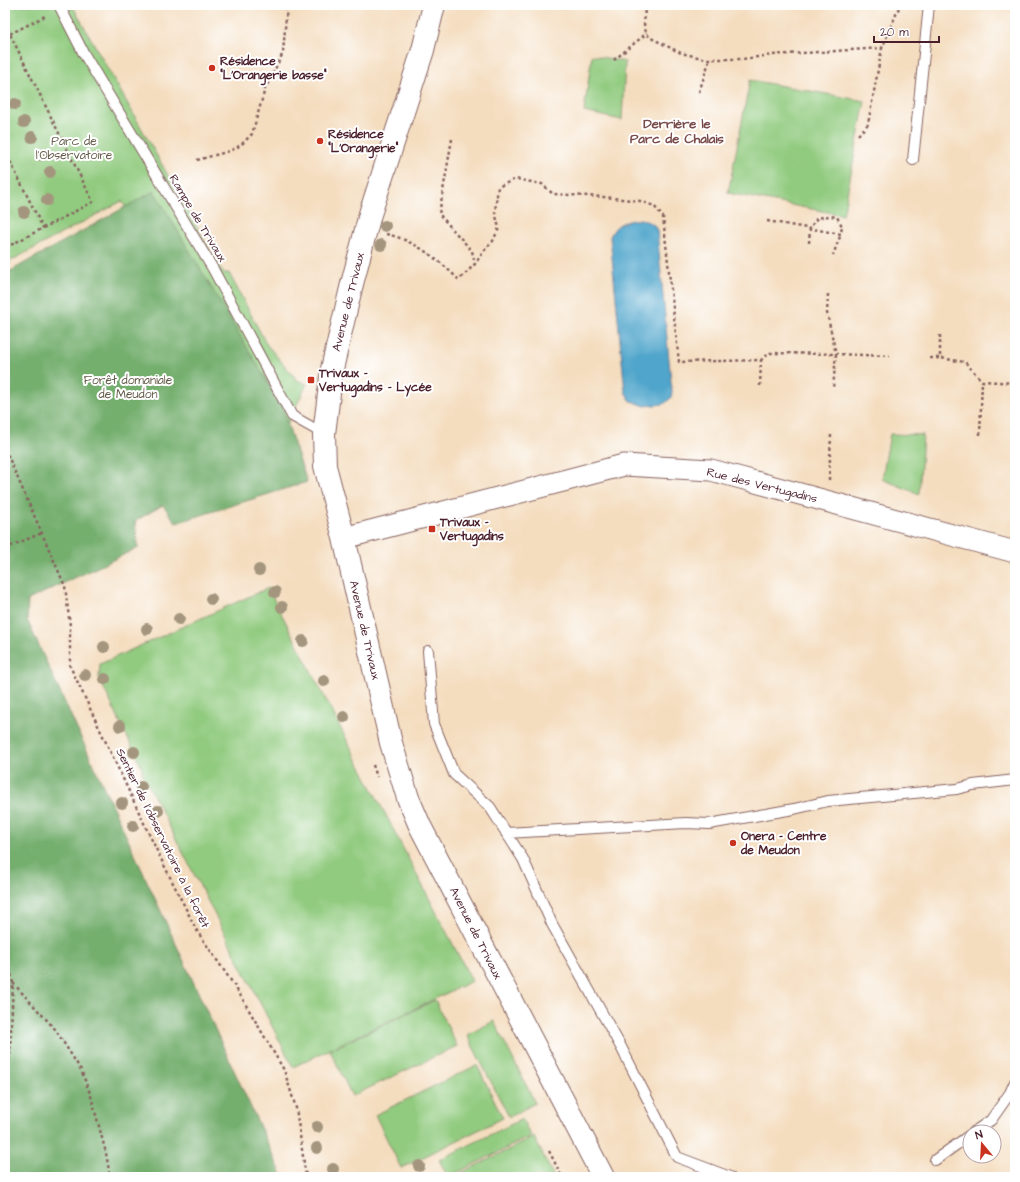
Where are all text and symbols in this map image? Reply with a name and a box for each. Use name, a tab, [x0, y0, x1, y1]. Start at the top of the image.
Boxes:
scale bar	[874, 18, 939, 44]
text: 20 m	[880, 24, 909, 41]
place label: Résidence "L'Orangerie basse"	[220, 53, 327, 86]
marker: Résidence "L'Orangerie basse"	[207, 63, 217, 73]
district label: Derrière le Parc de Chalais	[630, 115, 724, 148]
place label: Résidence "L'Orangerie"	[328, 126, 398, 159]
park label: Parc de l'Observatoire	[36, 133, 113, 164]
marker: Résidence "L'Orangerie"	[315, 136, 325, 146]
street label: Rampe de Trivaux	[165, 171, 231, 266]
street label: Avenue de Trivaux	[328, 251, 369, 353]
place label: Trivaux - Vertugadins - Lycée	[318, 365, 432, 398]
park label: Forêt domaniale de Meudon	[84, 372, 173, 403]
marker: Trivaux - Vertugadins - Lycée	[306, 375, 316, 385]
street label: Rue des Vertugadins	[705, 464, 819, 508]
place label: Trivaux - Vertugadins	[439, 514, 504, 547]
marker: Trivaux - Vertugadins	[427, 524, 437, 534]
street label: Avenue de Trivaux	[345, 579, 384, 682]
street label: Sentier de l'observatoire à la forêt	[112, 746, 214, 931]
place label: Onera - Centre de Meudon	[740, 828, 827, 859]
marker: Onera - Centre de Meudon	[728, 838, 738, 848]
street label: Avenue de Trivaux	[445, 884, 506, 982]
north arrow	[962, 1124, 1002, 1164]
text: N	[973, 1127, 985, 1143]

